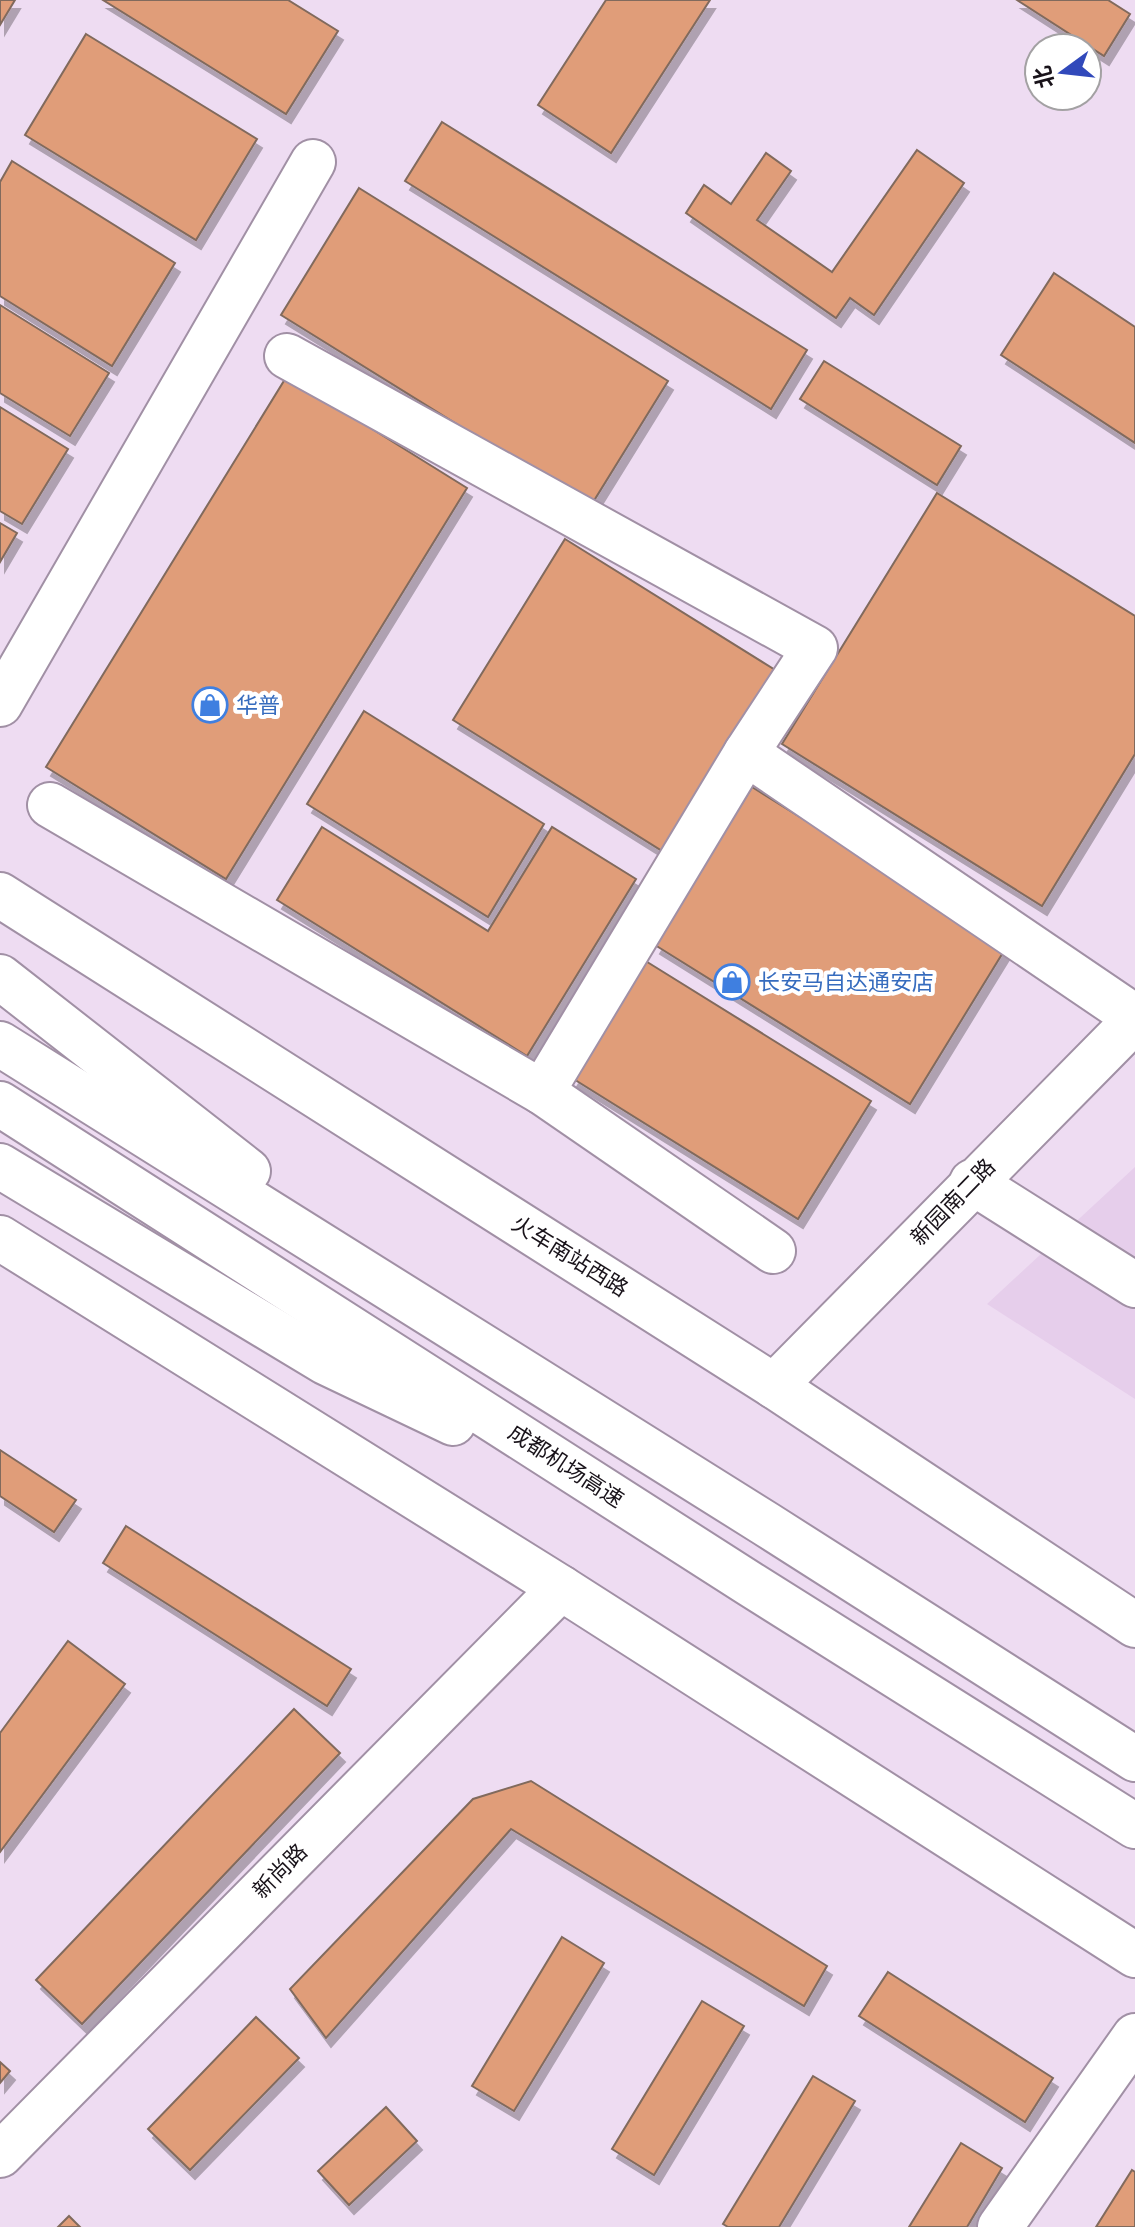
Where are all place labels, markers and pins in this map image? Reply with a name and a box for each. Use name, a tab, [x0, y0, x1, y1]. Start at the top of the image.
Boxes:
shop icon: 华普	[191, 686, 229, 724]
place label: 华普	[236, 692, 280, 719]
shop icon: 长安马自达通安店	[713, 963, 751, 1001]
place label: 长安马自达通安店	[758, 969, 934, 996]

